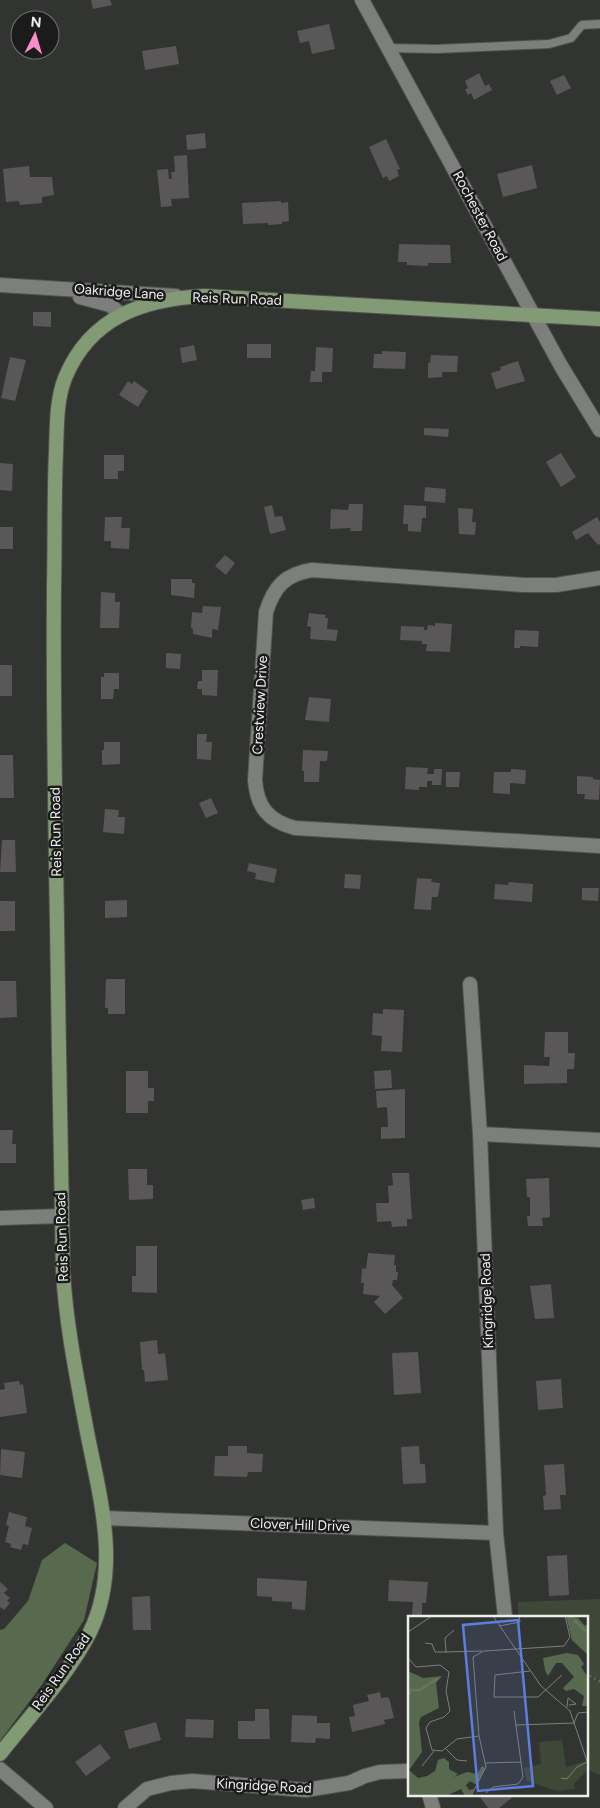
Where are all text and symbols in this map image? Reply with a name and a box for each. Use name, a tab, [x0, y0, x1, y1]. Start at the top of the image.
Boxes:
north arrow	[10, 10, 60, 60]
text: N	[30, 14, 42, 31]
street label: Rochester Road	[449, 168, 511, 264]
street label: Oakridge Lane	[73, 280, 165, 304]
street label: Reis Run Road	[192, 289, 282, 309]
street label: Crestview Drive	[249, 655, 271, 755]
street label: Reis Run Road	[47, 787, 65, 877]
street label: Reis Run Road	[52, 1192, 72, 1282]
street label: Kingridge Road	[477, 1253, 497, 1349]
street label: Clover Hill Drive	[250, 1515, 351, 1535]
inset map	[408, 1616, 588, 1796]
street label: Reis Run Road	[28, 1630, 94, 1714]
street label: Kingridge Road	[216, 1775, 312, 1797]

